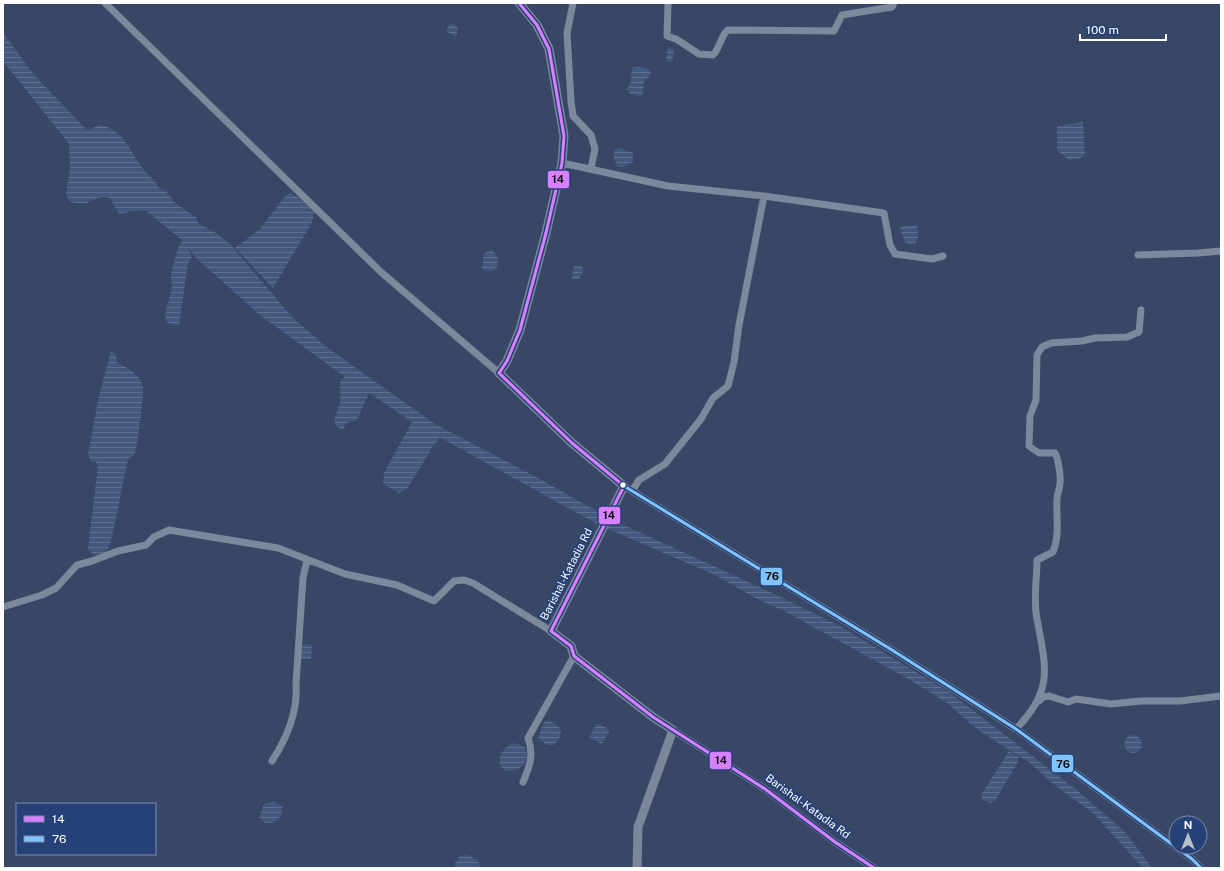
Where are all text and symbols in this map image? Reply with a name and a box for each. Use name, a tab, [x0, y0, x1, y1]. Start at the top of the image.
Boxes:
scale bar	[1080, 16, 1166, 42]
text: 100 m	[1086, 23, 1119, 37]
line badge: 14	[547, 170, 570, 189]
text: 14	[552, 173, 564, 185]
unlabelled marker	[618, 480, 628, 490]
line badge: 14	[598, 506, 621, 525]
text: 14	[603, 509, 615, 521]
street label: Barishal-Katadia Rd	[538, 526, 594, 622]
line badge: 76	[760, 567, 783, 586]
text: 76	[765, 570, 779, 582]
line badge: 14	[709, 751, 732, 770]
text: 14	[715, 754, 727, 766]
line badge: 76	[1051, 754, 1074, 773]
text: 76	[1056, 758, 1070, 770]
street label: Barishal-Katadia Rd	[764, 771, 852, 841]
legend	[16, 803, 156, 855]
text: 14	[52, 812, 65, 826]
north arrow	[1168, 815, 1208, 855]
text: N	[1184, 819, 1192, 831]
text: 76	[52, 832, 66, 846]

